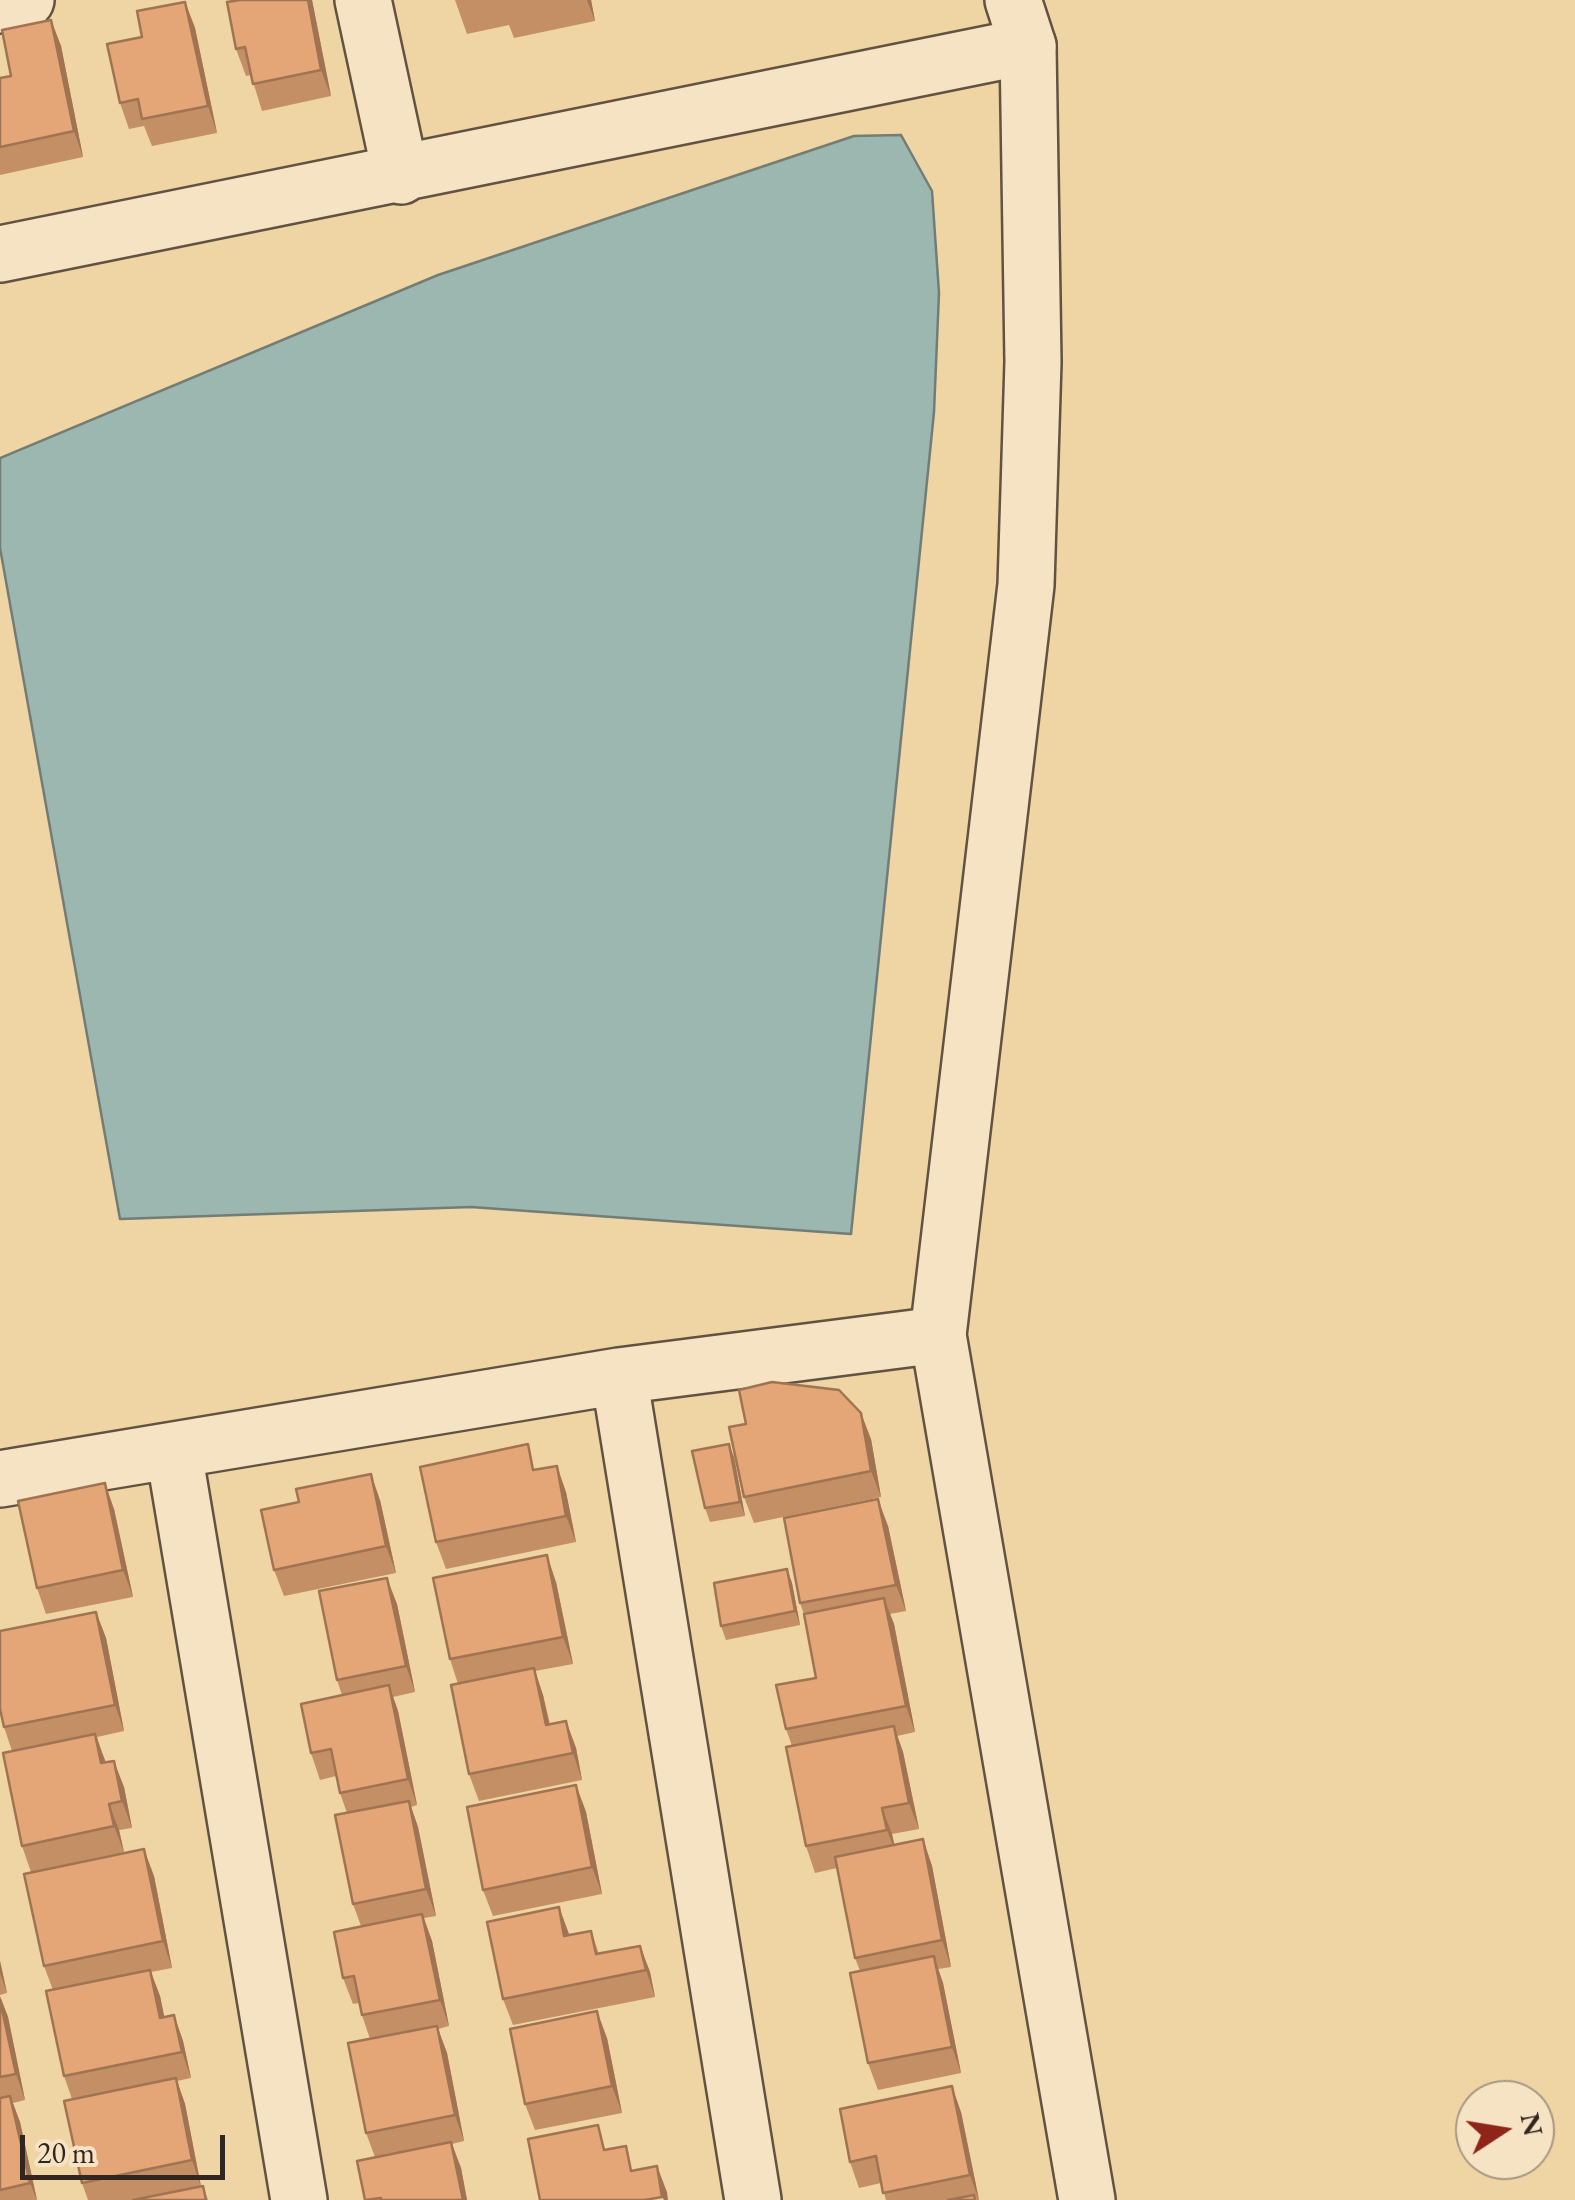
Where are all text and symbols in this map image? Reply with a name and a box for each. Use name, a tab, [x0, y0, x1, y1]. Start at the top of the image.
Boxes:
north arrow	[1455, 2080, 1555, 2180]
text: N	[1512, 2109, 1552, 2139]
scale bar	[25, 2115, 230, 2177]
text: 20 m	[37, 2133, 95, 2172]

